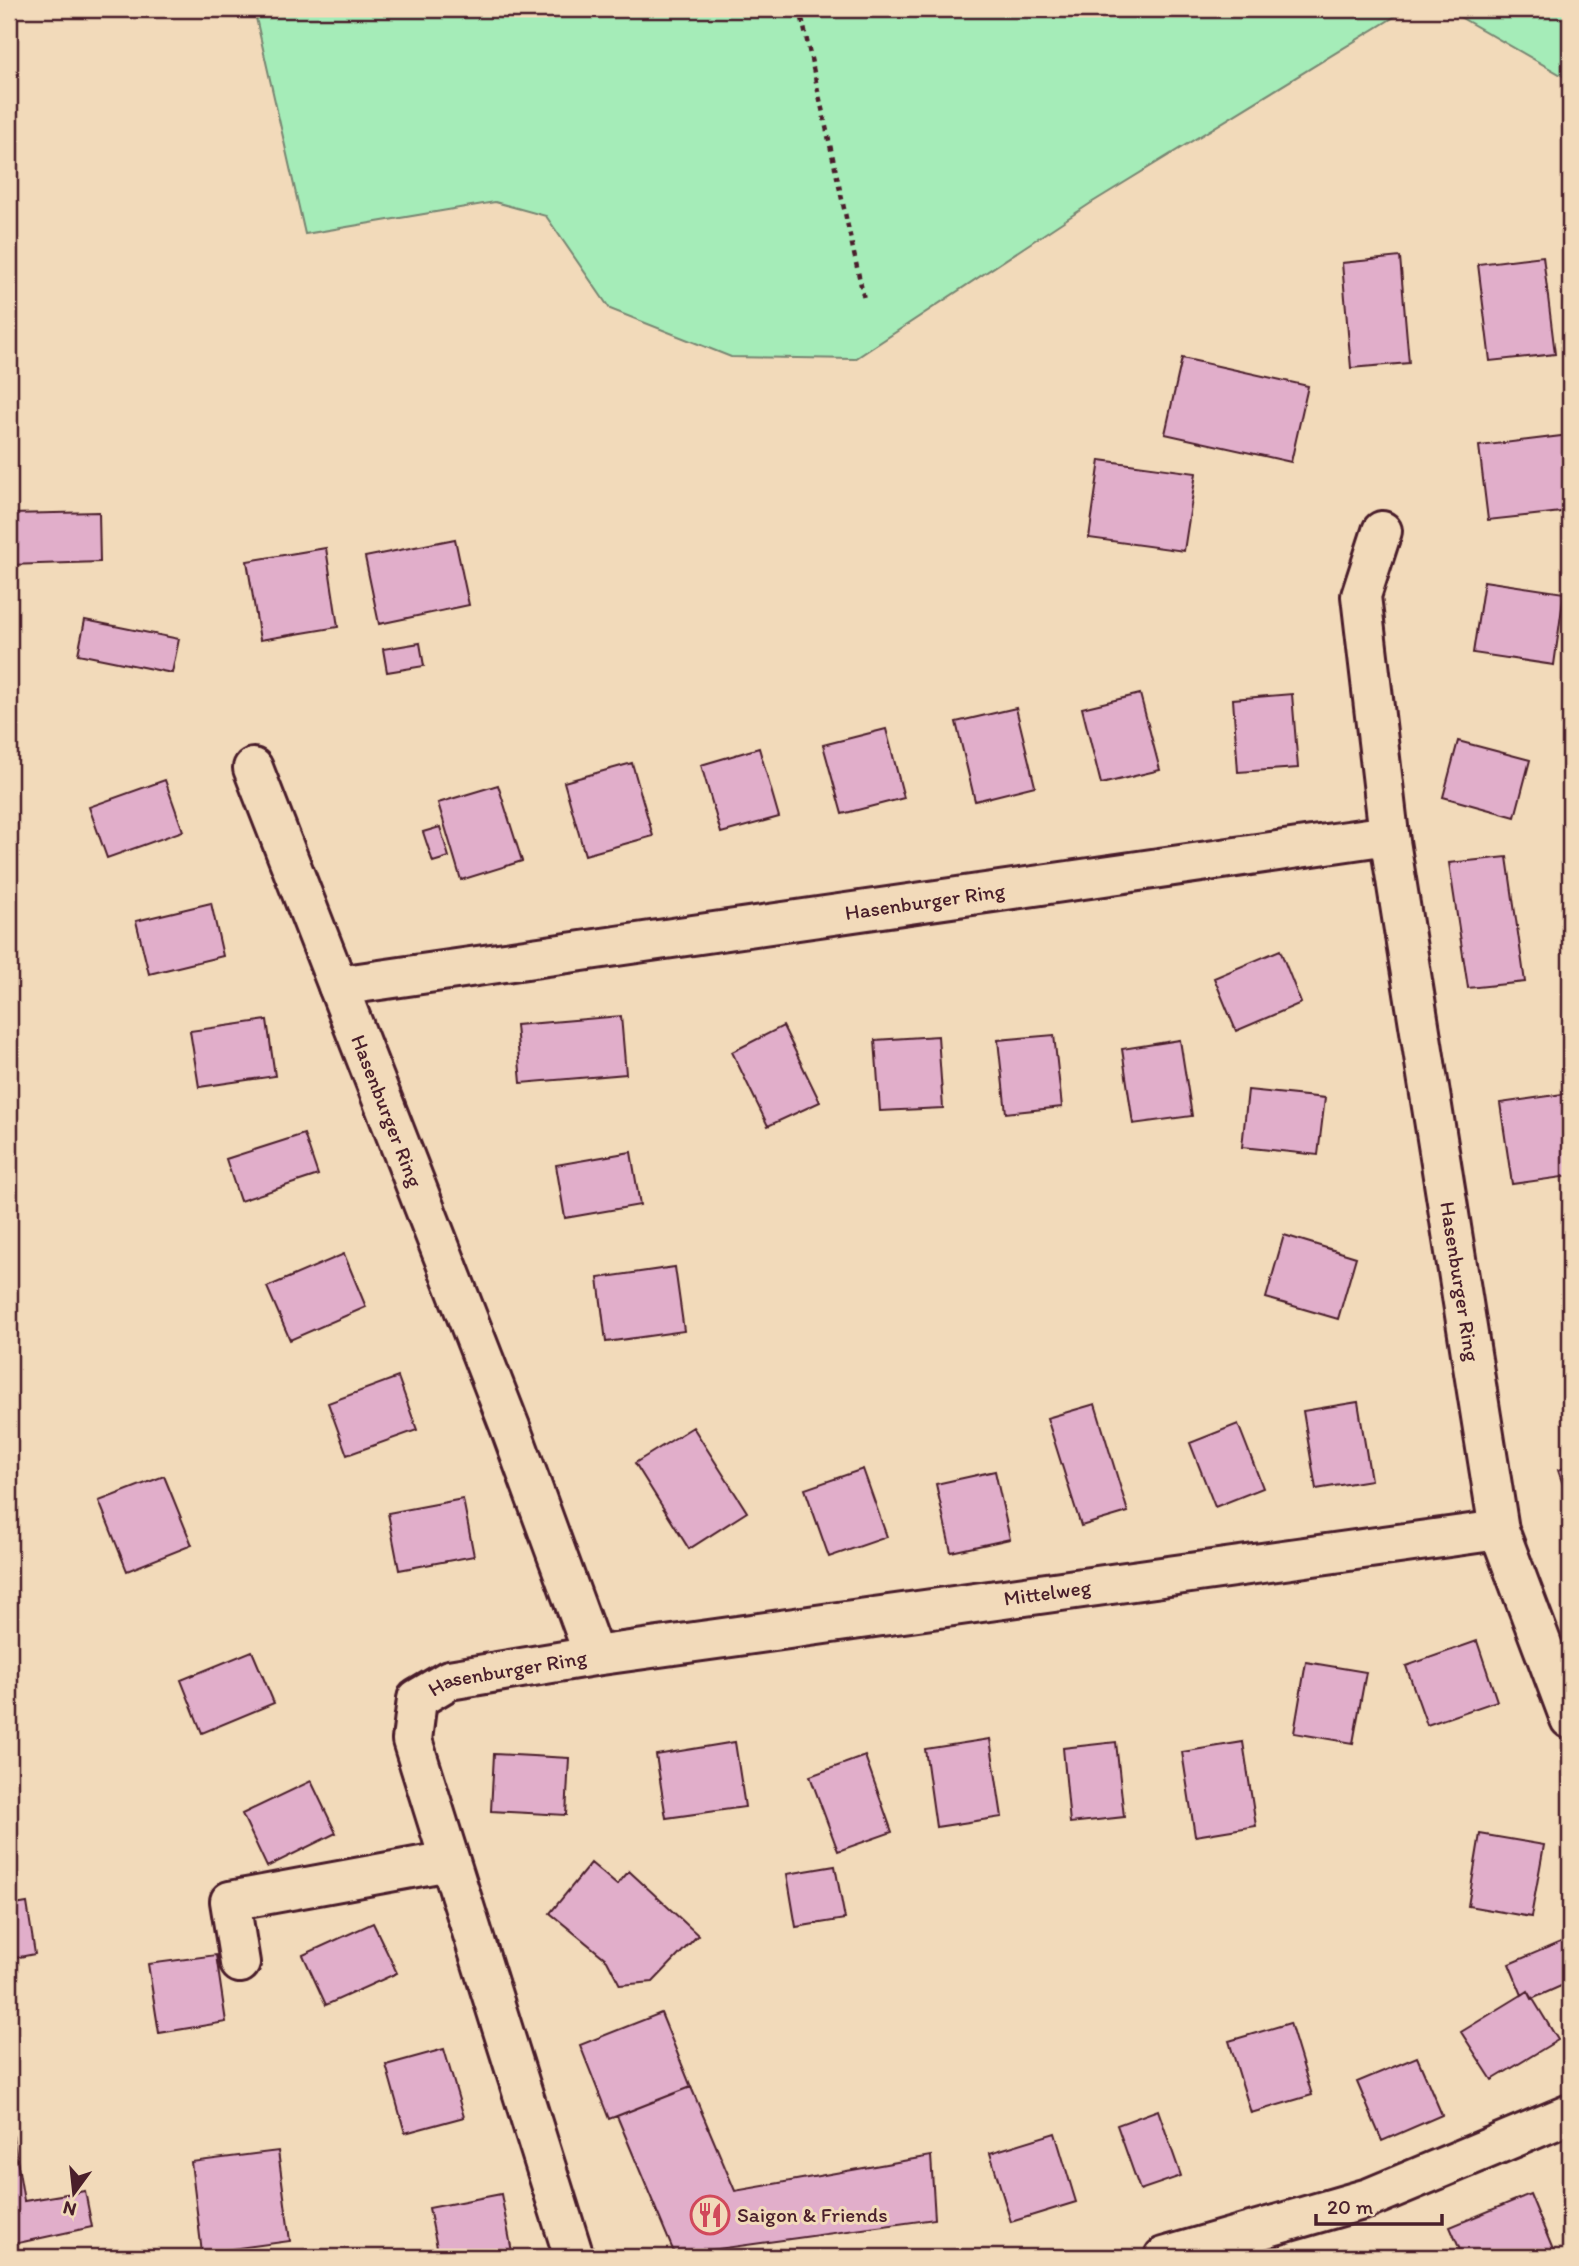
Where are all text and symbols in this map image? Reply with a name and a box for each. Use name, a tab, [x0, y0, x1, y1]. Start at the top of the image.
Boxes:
street label: Hasenburger Ring	[843, 877, 1007, 925]
street label: Hasenburger Ring	[346, 1031, 428, 1191]
street label: Hasenburger Ring	[1435, 1200, 1485, 1363]
street label: Mittelweg	[1002, 1574, 1093, 1611]
street label: Hasenburger Ring	[423, 1644, 589, 1702]
north arrow	[38, 2158, 108, 2228]
scale bar	[1316, 2182, 1442, 2226]
restaurant icon: Saigon & Friends	[689, 2194, 731, 2236]
text: 20 m	[1327, 2194, 1374, 2219]
text: N	[61, 2196, 79, 2222]
place label: Saigon & Friends	[737, 2202, 888, 2227]

